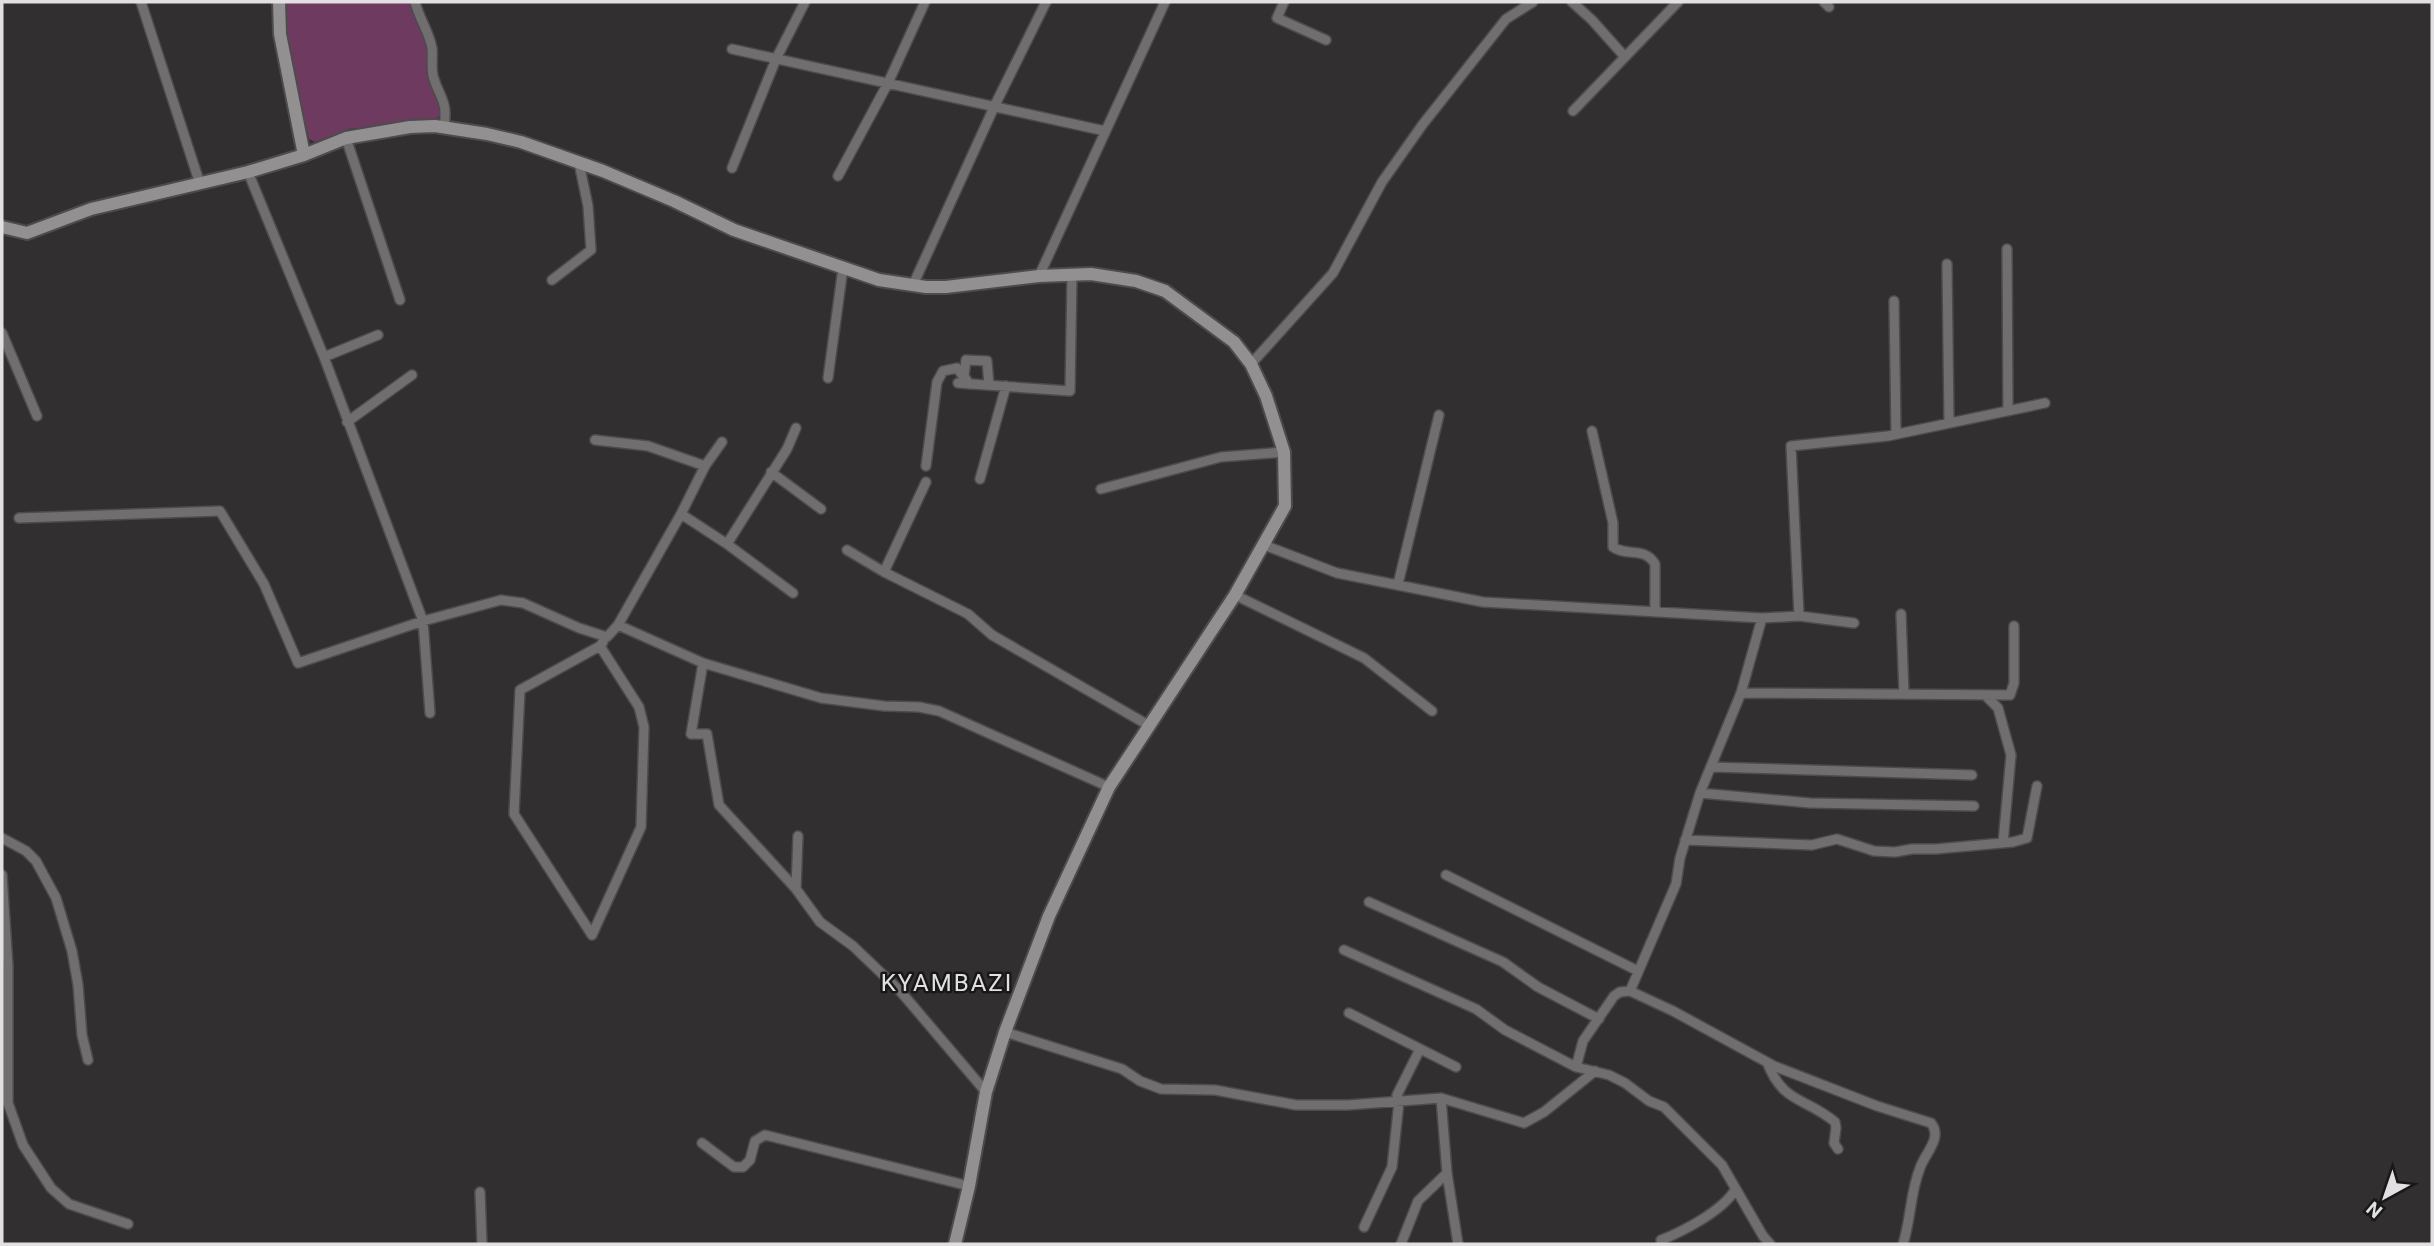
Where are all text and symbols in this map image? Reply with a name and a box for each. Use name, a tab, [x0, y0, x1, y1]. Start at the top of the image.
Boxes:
district label: KYAMBAZI	[881, 969, 1013, 997]
north arrow	[2350, 1162, 2420, 1232]
text: N	[2362, 1197, 2387, 1223]

